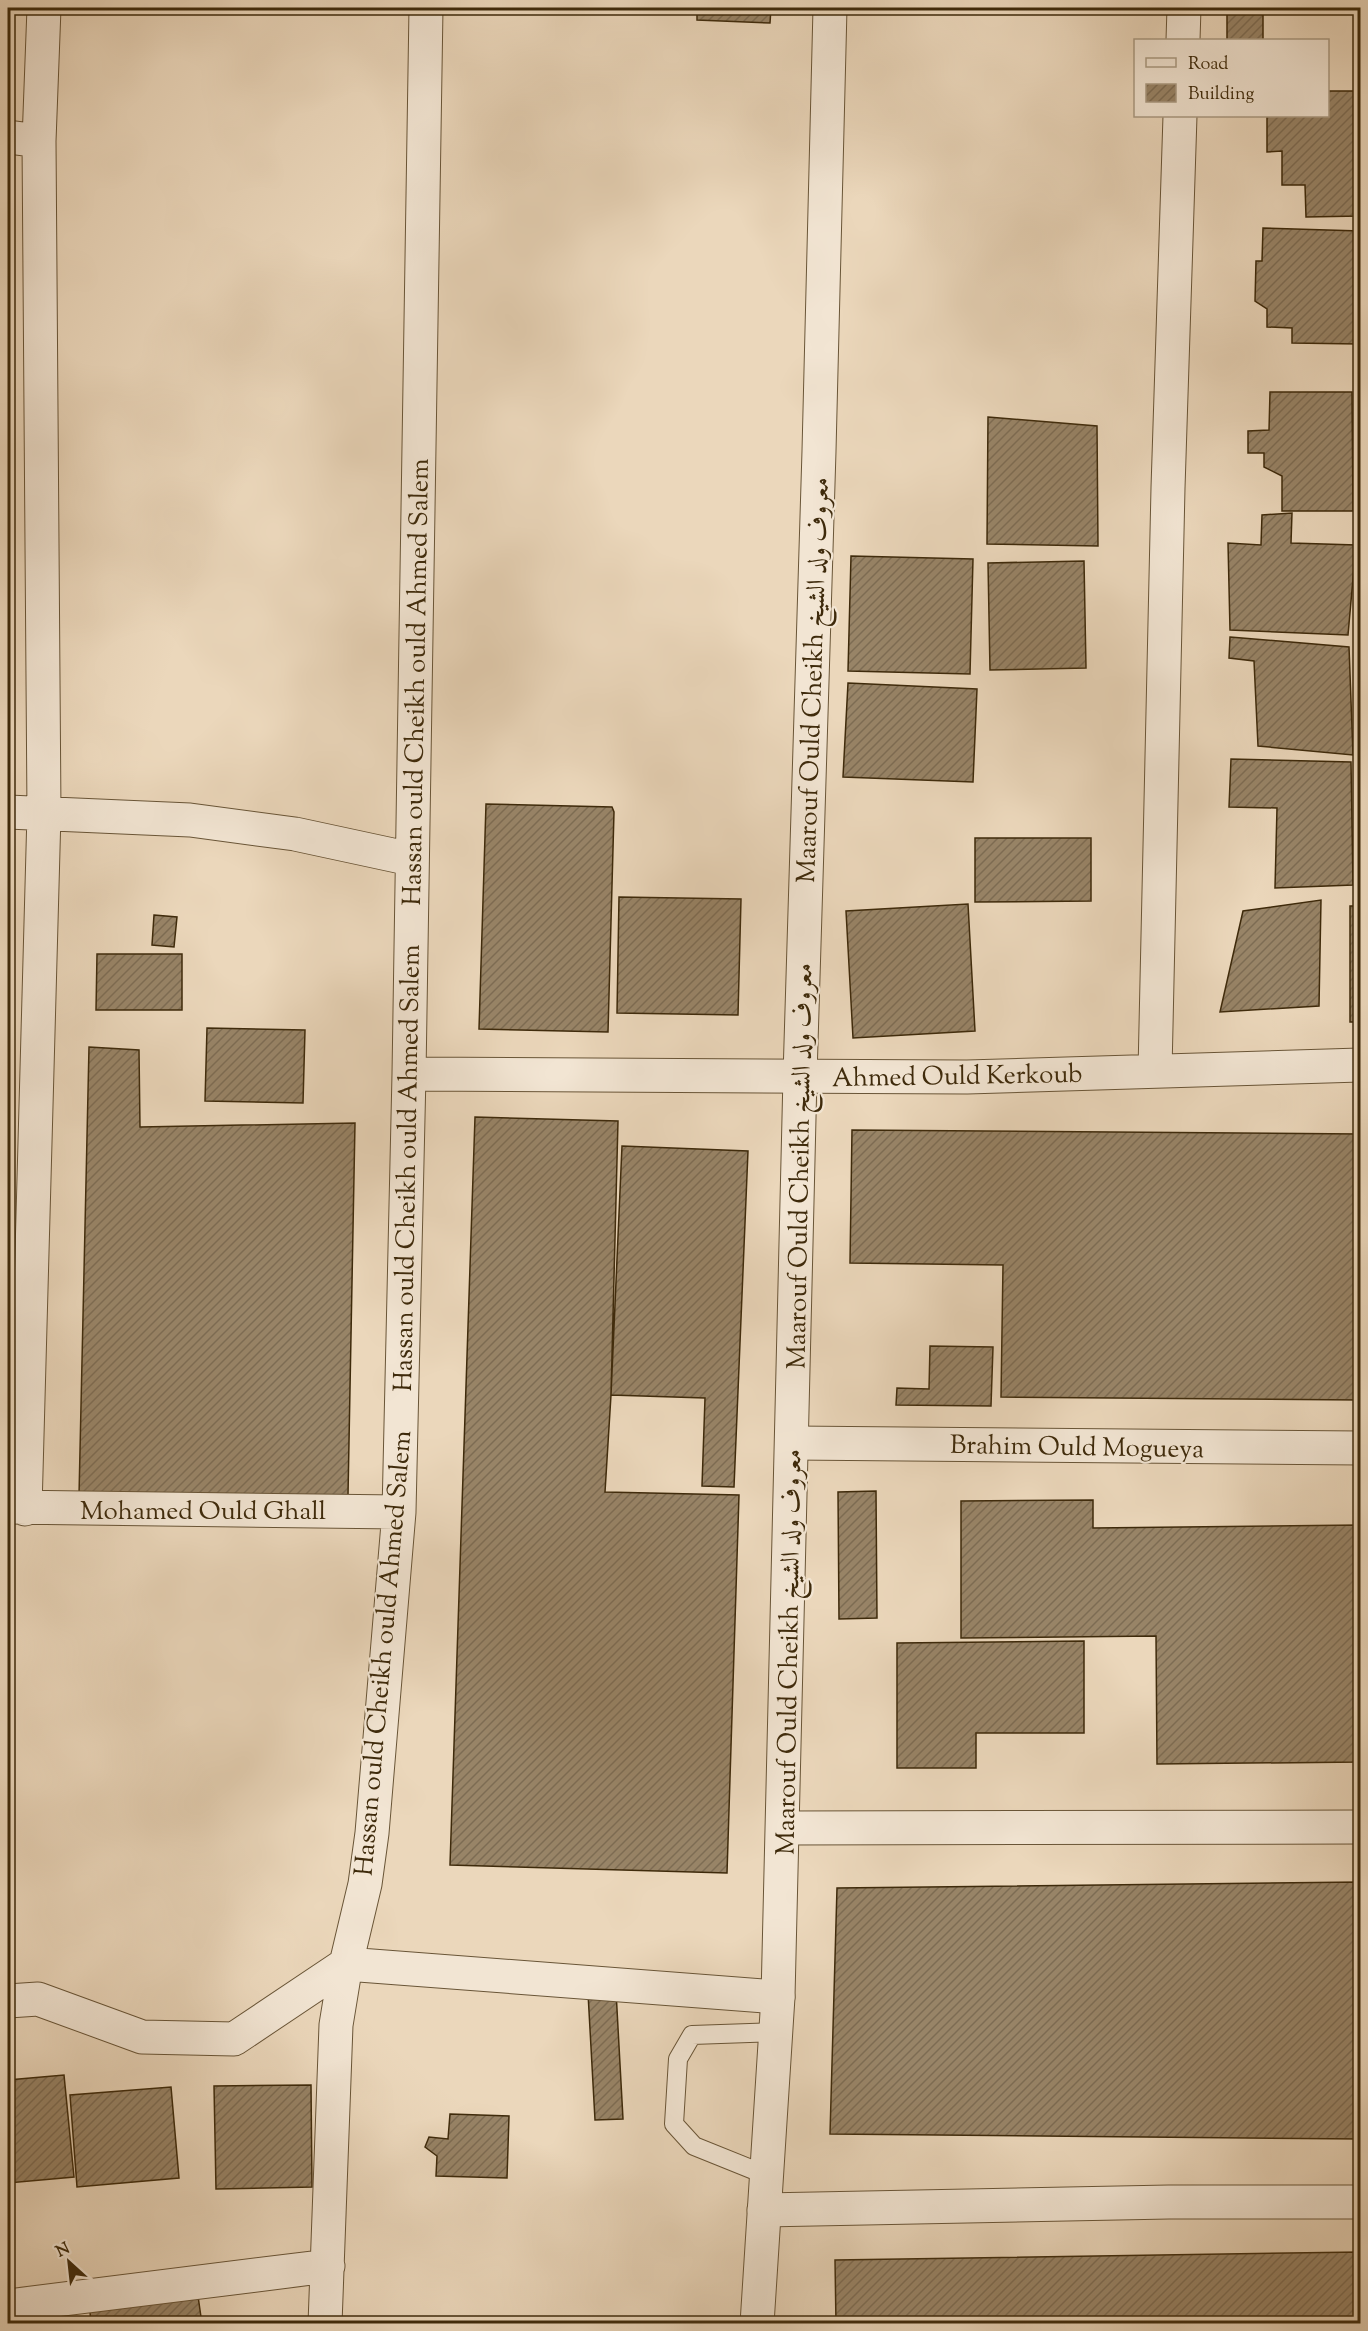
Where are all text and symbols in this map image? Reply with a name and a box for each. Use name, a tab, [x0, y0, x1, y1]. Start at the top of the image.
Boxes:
legend	[1134, 39, 1329, 117]
text: Road	[1188, 52, 1228, 78]
text: Building	[1188, 82, 1254, 108]
street label: Hassan ould Cheikh ould Ahmed Salem	[395, 458, 440, 906]
street label: Maarouf Ould Cheikh معروف ولد الشيخ	[789, 477, 843, 884]
street label: Hassan ould Cheikh ould Ahmed Salem	[386, 944, 431, 1392]
street label: Maarouf Ould Cheikh معروف ولد الشيخ	[779, 963, 827, 1369]
street label: Ahmed Ould Kerkoub	[831, 1057, 1083, 1098]
street label: Brahim Ould Mogueya	[950, 1428, 1204, 1469]
street label: Hassan ould Cheikh ould Ahmed Salem	[347, 1429, 422, 1878]
street label: Maarouf Ould Cheikh معروف ولد الشيخ	[768, 1449, 816, 1855]
street label: Mohamed Ould Ghall	[80, 1494, 326, 1531]
north arrow	[39, 2232, 99, 2292]
text: N	[52, 2238, 74, 2264]

